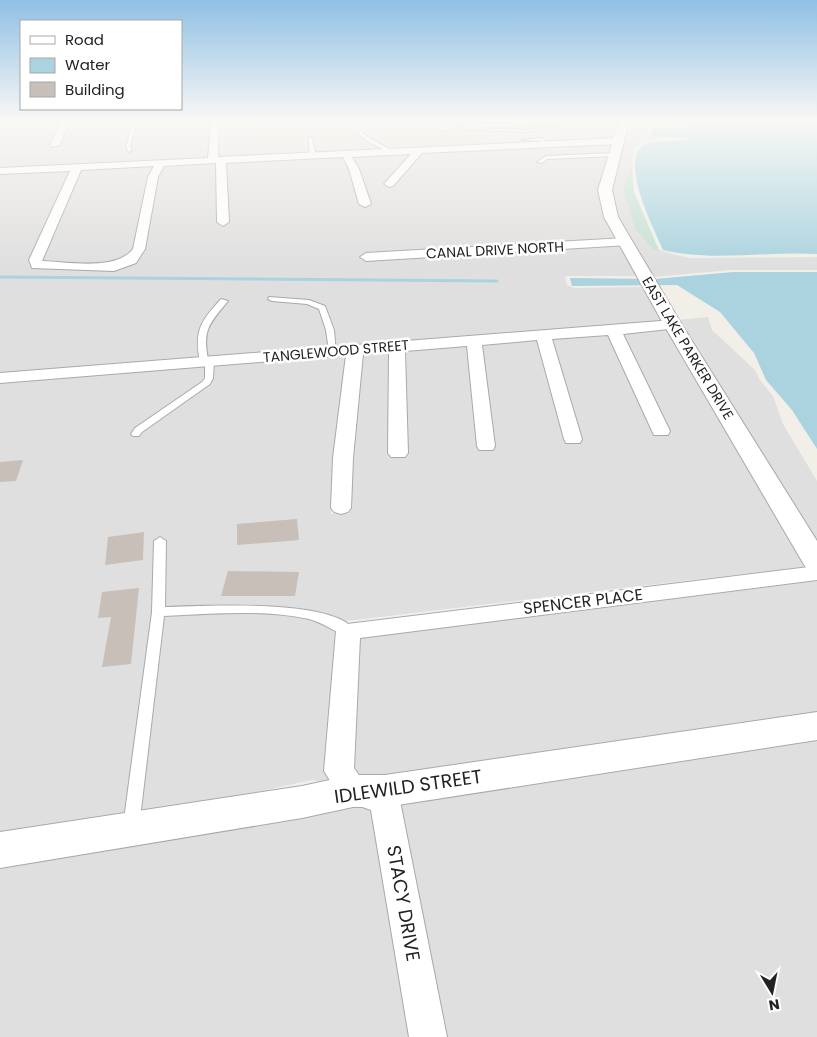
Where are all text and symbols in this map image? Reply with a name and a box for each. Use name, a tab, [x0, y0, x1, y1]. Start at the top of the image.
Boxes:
legend	[20, 20, 182, 110]
text: Road	[65, 29, 104, 50]
text: Water	[65, 54, 111, 75]
text: Building	[65, 79, 125, 100]
street label: CANAL DRIVE NORTH	[425, 236, 565, 264]
street label: EAST LAKE PARKER DRIVE	[637, 273, 739, 423]
street label: TANGLEWOOD STREET	[262, 335, 410, 367]
street label: SPENCER PLACE	[522, 583, 644, 620]
street label: IDLEWILD STREET	[333, 763, 484, 810]
street label: STACY DRIVE	[380, 843, 427, 963]
north arrow	[747, 967, 797, 1017]
text: N	[767, 994, 781, 1016]

